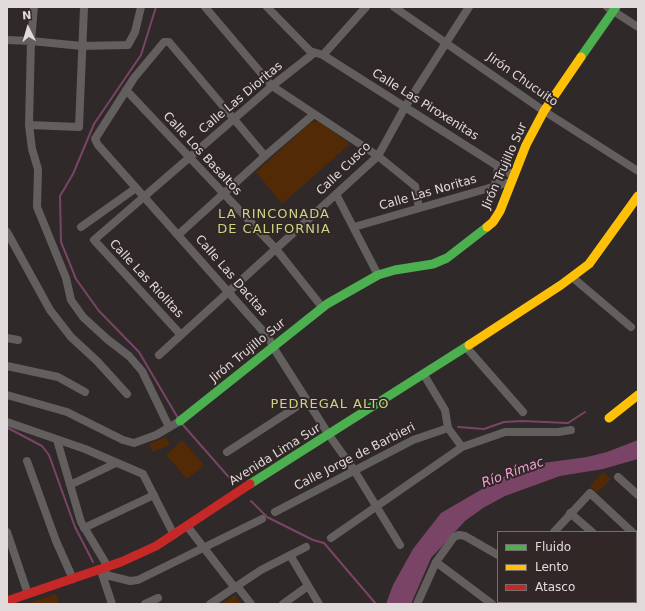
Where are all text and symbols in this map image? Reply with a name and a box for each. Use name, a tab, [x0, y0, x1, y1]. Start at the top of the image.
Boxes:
north arrow	[8, 8, 48, 48]
text: N	[22, 9, 32, 22]
street label: Jirón Chucuito	[484, 50, 560, 110]
street label: Calle Las Dioritas	[196, 59, 286, 137]
street label: Calle Las Piroxenitas	[369, 66, 481, 144]
street label: Calle Los Basaltos	[160, 109, 244, 199]
street label: Jirón Trujillo Sur	[479, 121, 531, 211]
street label: Calle Cusco	[314, 140, 374, 198]
street label: Calle Las Noritas	[378, 172, 478, 214]
district label: LA RINCONADA DE CALIFORNIA	[217, 207, 331, 238]
street label: Calle Las Dacitas	[192, 233, 270, 319]
street label: Calle Las Riolitas	[106, 237, 186, 321]
street label: Jirón Trujillo Sur	[207, 316, 289, 386]
district label: PEDREGAL ALTO	[270, 397, 390, 413]
street label: Calle Jorge de Barbieri	[292, 420, 418, 494]
street label: Avenida Lima Sur	[227, 421, 323, 489]
water label: Río Rímac	[480, 455, 546, 491]
legend	[497, 531, 637, 603]
text: Fluido	[535, 540, 571, 554]
text: Lento	[535, 560, 569, 574]
text: Atasco	[535, 580, 575, 594]

